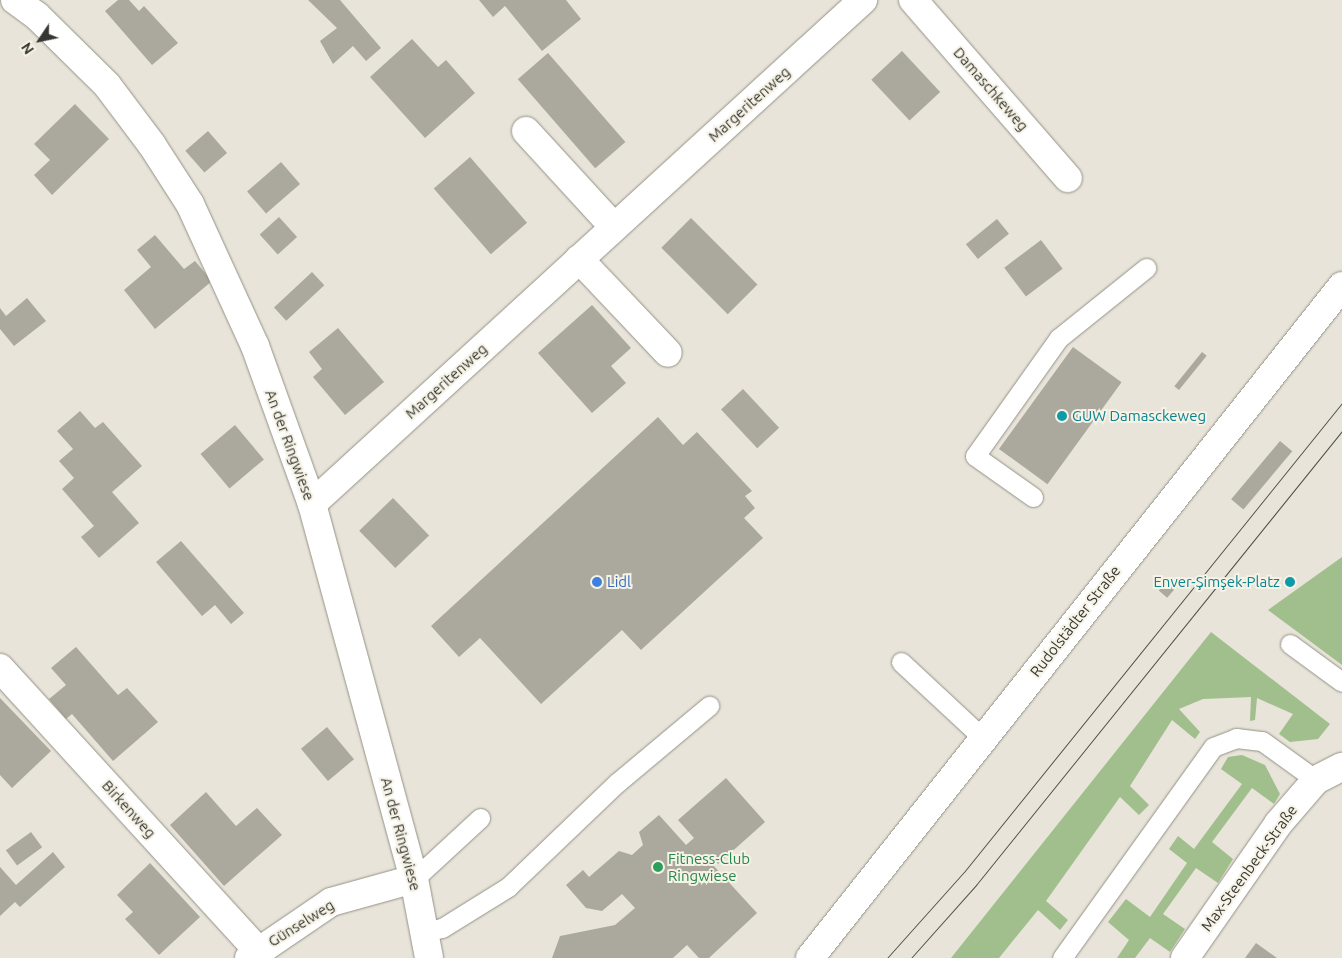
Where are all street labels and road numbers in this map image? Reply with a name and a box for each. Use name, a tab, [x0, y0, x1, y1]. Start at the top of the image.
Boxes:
street label: Damaschkeweg	[950, 43, 1032, 135]
street label: Margeritenweg	[704, 63, 794, 145]
street label: Margeritenweg	[401, 340, 491, 422]
street label: An der Ringwiese	[262, 387, 318, 503]
street label: Rudolstädter Straße	[1026, 562, 1124, 680]
street label: An der Ringwiese	[377, 775, 425, 893]
street label: Birkenweg	[98, 776, 160, 842]
street label: Max-Steenbeck-Straße	[1197, 801, 1301, 935]
street label: Günselweg	[265, 896, 337, 950]

